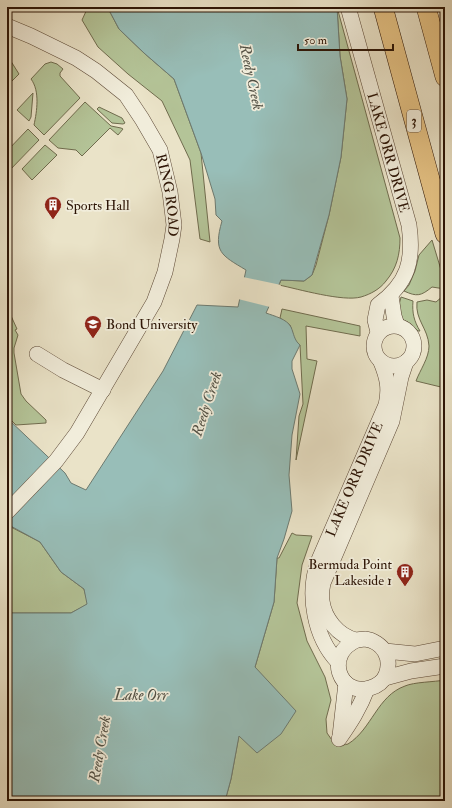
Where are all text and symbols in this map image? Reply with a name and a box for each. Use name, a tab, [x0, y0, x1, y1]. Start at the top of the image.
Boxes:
scale bar	[298, 26, 393, 52]
text: 50 m	[304, 33, 328, 48]
water label: Reedy Creek	[235, 41, 267, 112]
street label: LAKE ORR DRIVE	[364, 91, 413, 214]
road number: 3	[407, 110, 421, 132]
street label: RING ROAD	[153, 152, 182, 238]
building icon: Sports Hall	[43, 195, 63, 220]
place label: Sports Hall	[66, 197, 130, 215]
school or university icon: Bond University	[83, 314, 103, 339]
place label: Bond University	[106, 316, 198, 334]
water label: Reedy Creek	[187, 369, 226, 440]
street label: LAKE ORR DRIVE	[322, 419, 386, 539]
place label: Bermuda Point Lakeside 1	[308, 556, 392, 589]
building icon: Bermuda Point Lakeside 1	[395, 562, 415, 587]
water label: Lake Orr	[113, 686, 169, 705]
water label: Reedy Creek	[85, 714, 115, 785]

